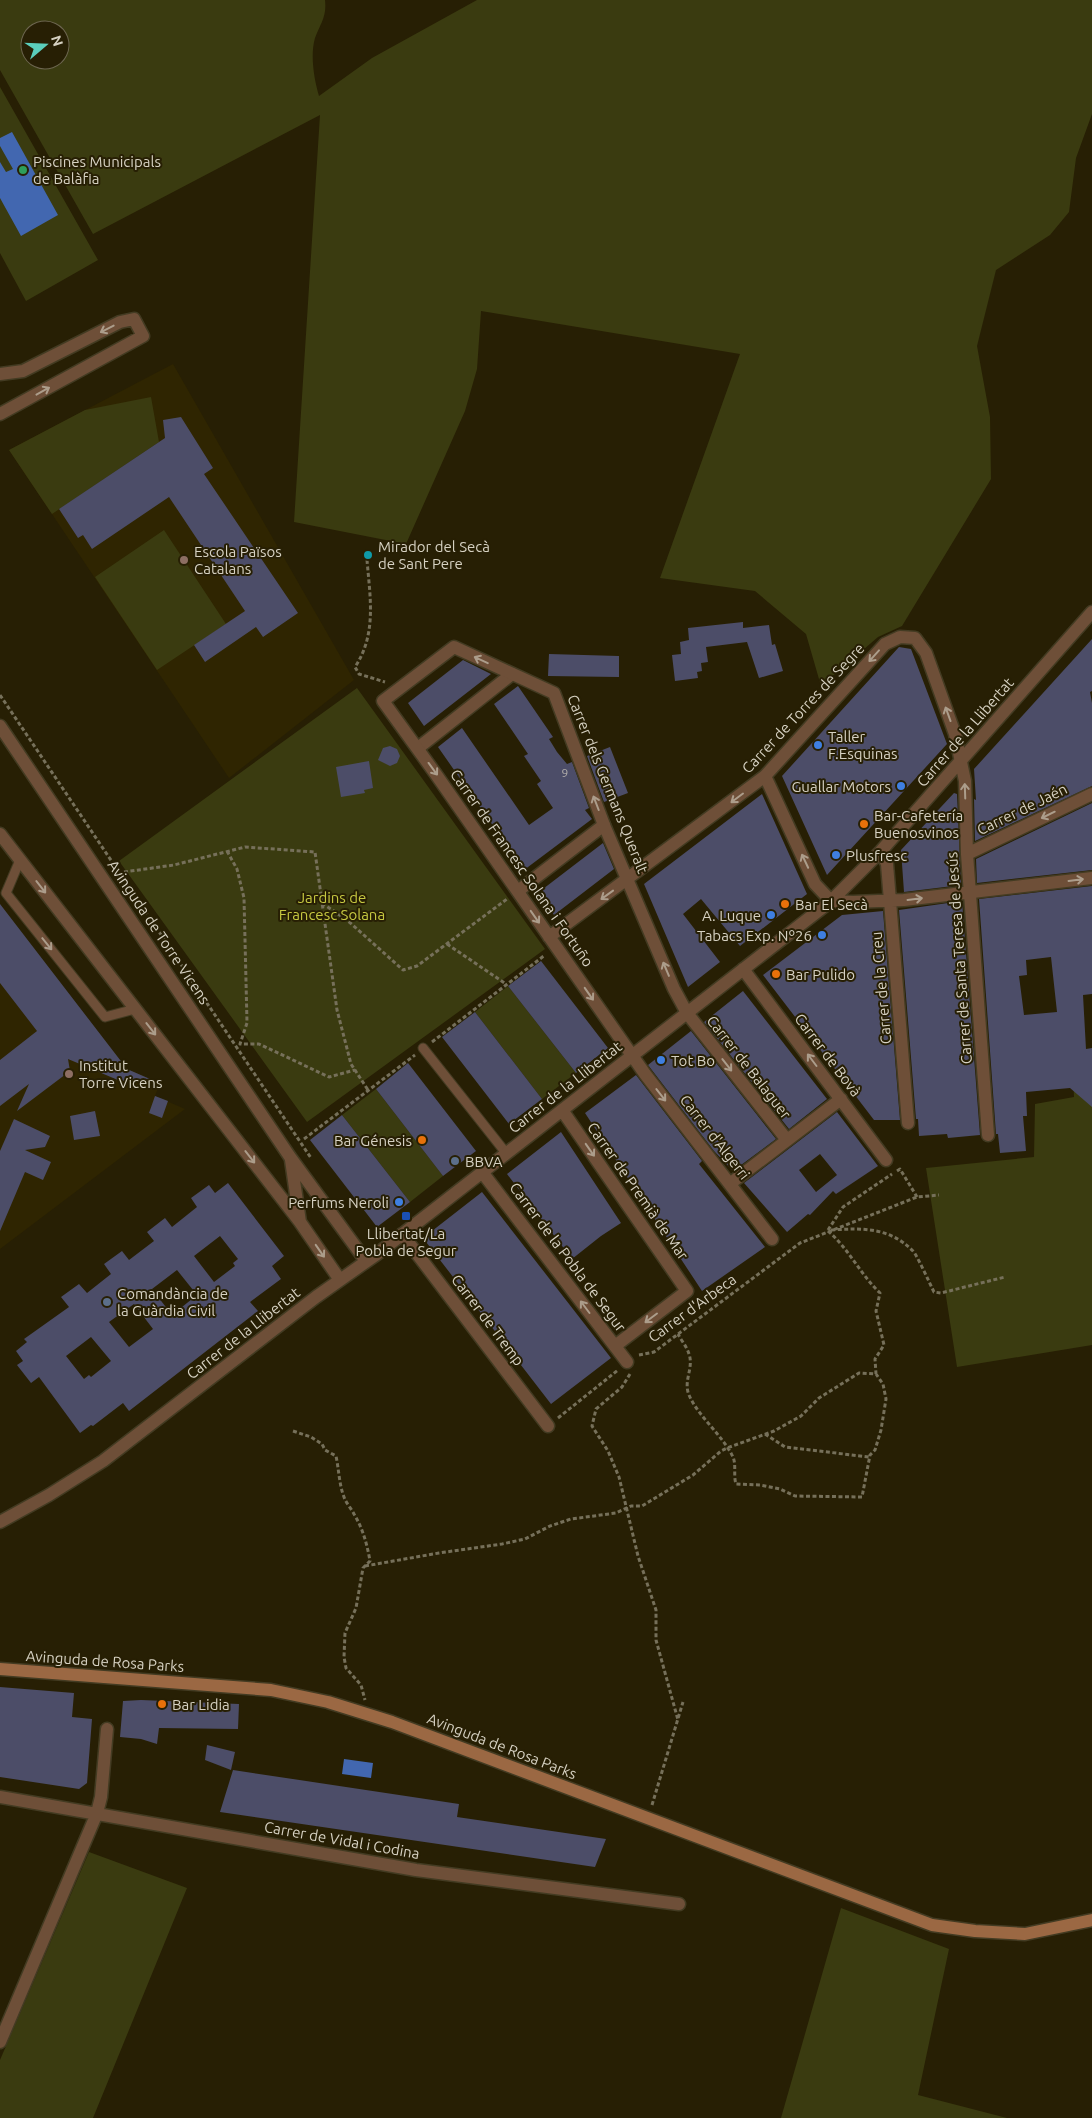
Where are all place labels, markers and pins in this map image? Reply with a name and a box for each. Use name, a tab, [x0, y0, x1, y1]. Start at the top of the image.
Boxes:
place label: Piscines Municipals de Balàfia	[33, 153, 161, 187]
marker: Piscines Municipals de Balàfia	[17, 164, 29, 176]
place label: Mirador del Secà de Sant Pere	[378, 538, 490, 572]
place label: Escola Països Catalans	[194, 543, 282, 577]
marker: Mirador del Secà de Sant Pere	[362, 549, 374, 561]
marker: Escola Països Catalans	[178, 554, 190, 566]
place label: Taller F.Esquinas	[828, 728, 897, 762]
marker: Taller F.Esquinas	[812, 739, 824, 751]
place label: Guallar Motors	[791, 778, 891, 795]
marker: Guallar Motors	[895, 780, 907, 792]
place label: Bar-Cafetería Buenosvinos	[874, 807, 963, 841]
marker: Bar-Cafetería Buenosvinos	[858, 818, 870, 830]
place label: Plusfresc	[846, 847, 907, 864]
marker: Plusfresc	[830, 849, 842, 861]
place label: Bar El Secà	[795, 896, 868, 913]
marker: Bar El Secà	[779, 898, 791, 910]
place label: A. Luque	[702, 907, 761, 924]
marker: A. Luque	[765, 909, 777, 921]
place label: Tabacs Exp. Nº26	[697, 927, 812, 944]
marker: Tabacs Exp. Nº26	[816, 929, 828, 941]
place label: Bar Pulido	[786, 966, 855, 983]
marker: Bar Pulido	[770, 968, 782, 980]
place label: Tot Bo	[671, 1052, 715, 1069]
marker: Tot Bo	[655, 1054, 667, 1066]
place label: Institut Torre Vicens	[79, 1057, 162, 1091]
marker: Institut Torre Vicens	[63, 1068, 75, 1080]
place label: Bar Génesis	[334, 1132, 412, 1149]
marker: Bar Génesis	[416, 1134, 428, 1146]
place label: BBVA	[465, 1153, 503, 1170]
marker: BBVA	[449, 1155, 461, 1167]
place label: Perfums Neroli	[288, 1194, 389, 1211]
marker: Perfums Neroli	[393, 1196, 405, 1208]
marker: Llibertat/La Pobla de Segur	[400, 1210, 412, 1222]
place label: Llibertat/La Pobla de Segur	[356, 1225, 457, 1259]
place label: Comandància de la Guàrdia Civil	[117, 1285, 228, 1319]
marker: Comandància de la Guàrdia Civil	[101, 1296, 113, 1308]
place label: Bar Lidia	[172, 1696, 230, 1713]
marker: Bar Lidia	[156, 1698, 168, 1710]

